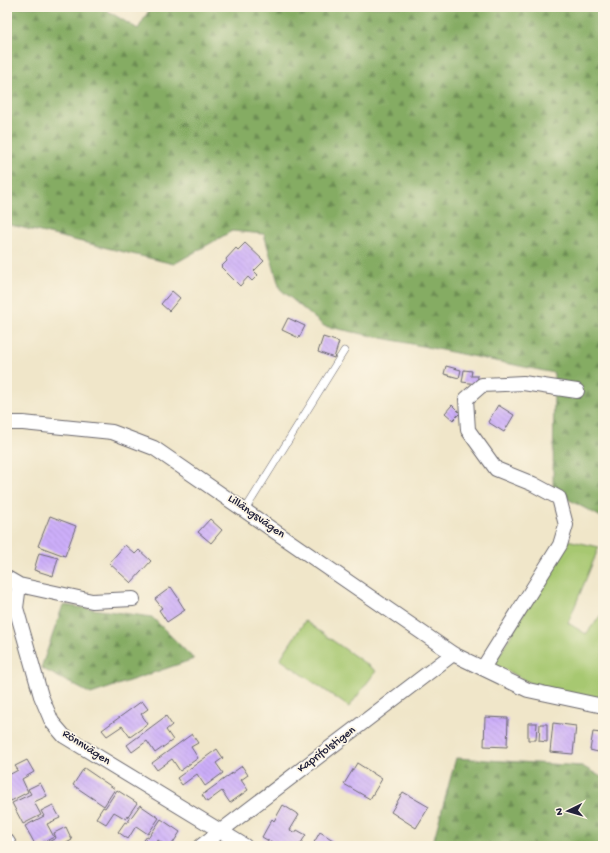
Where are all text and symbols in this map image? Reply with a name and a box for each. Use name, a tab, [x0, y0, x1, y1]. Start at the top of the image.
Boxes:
street label: Lillängsvägen	[225, 492, 288, 542]
street label: Kaprifolstigen	[295, 723, 359, 776]
street label: Rönnvägen	[59, 727, 113, 769]
north arrow	[548, 791, 588, 831]
text: N	[554, 808, 566, 816]

